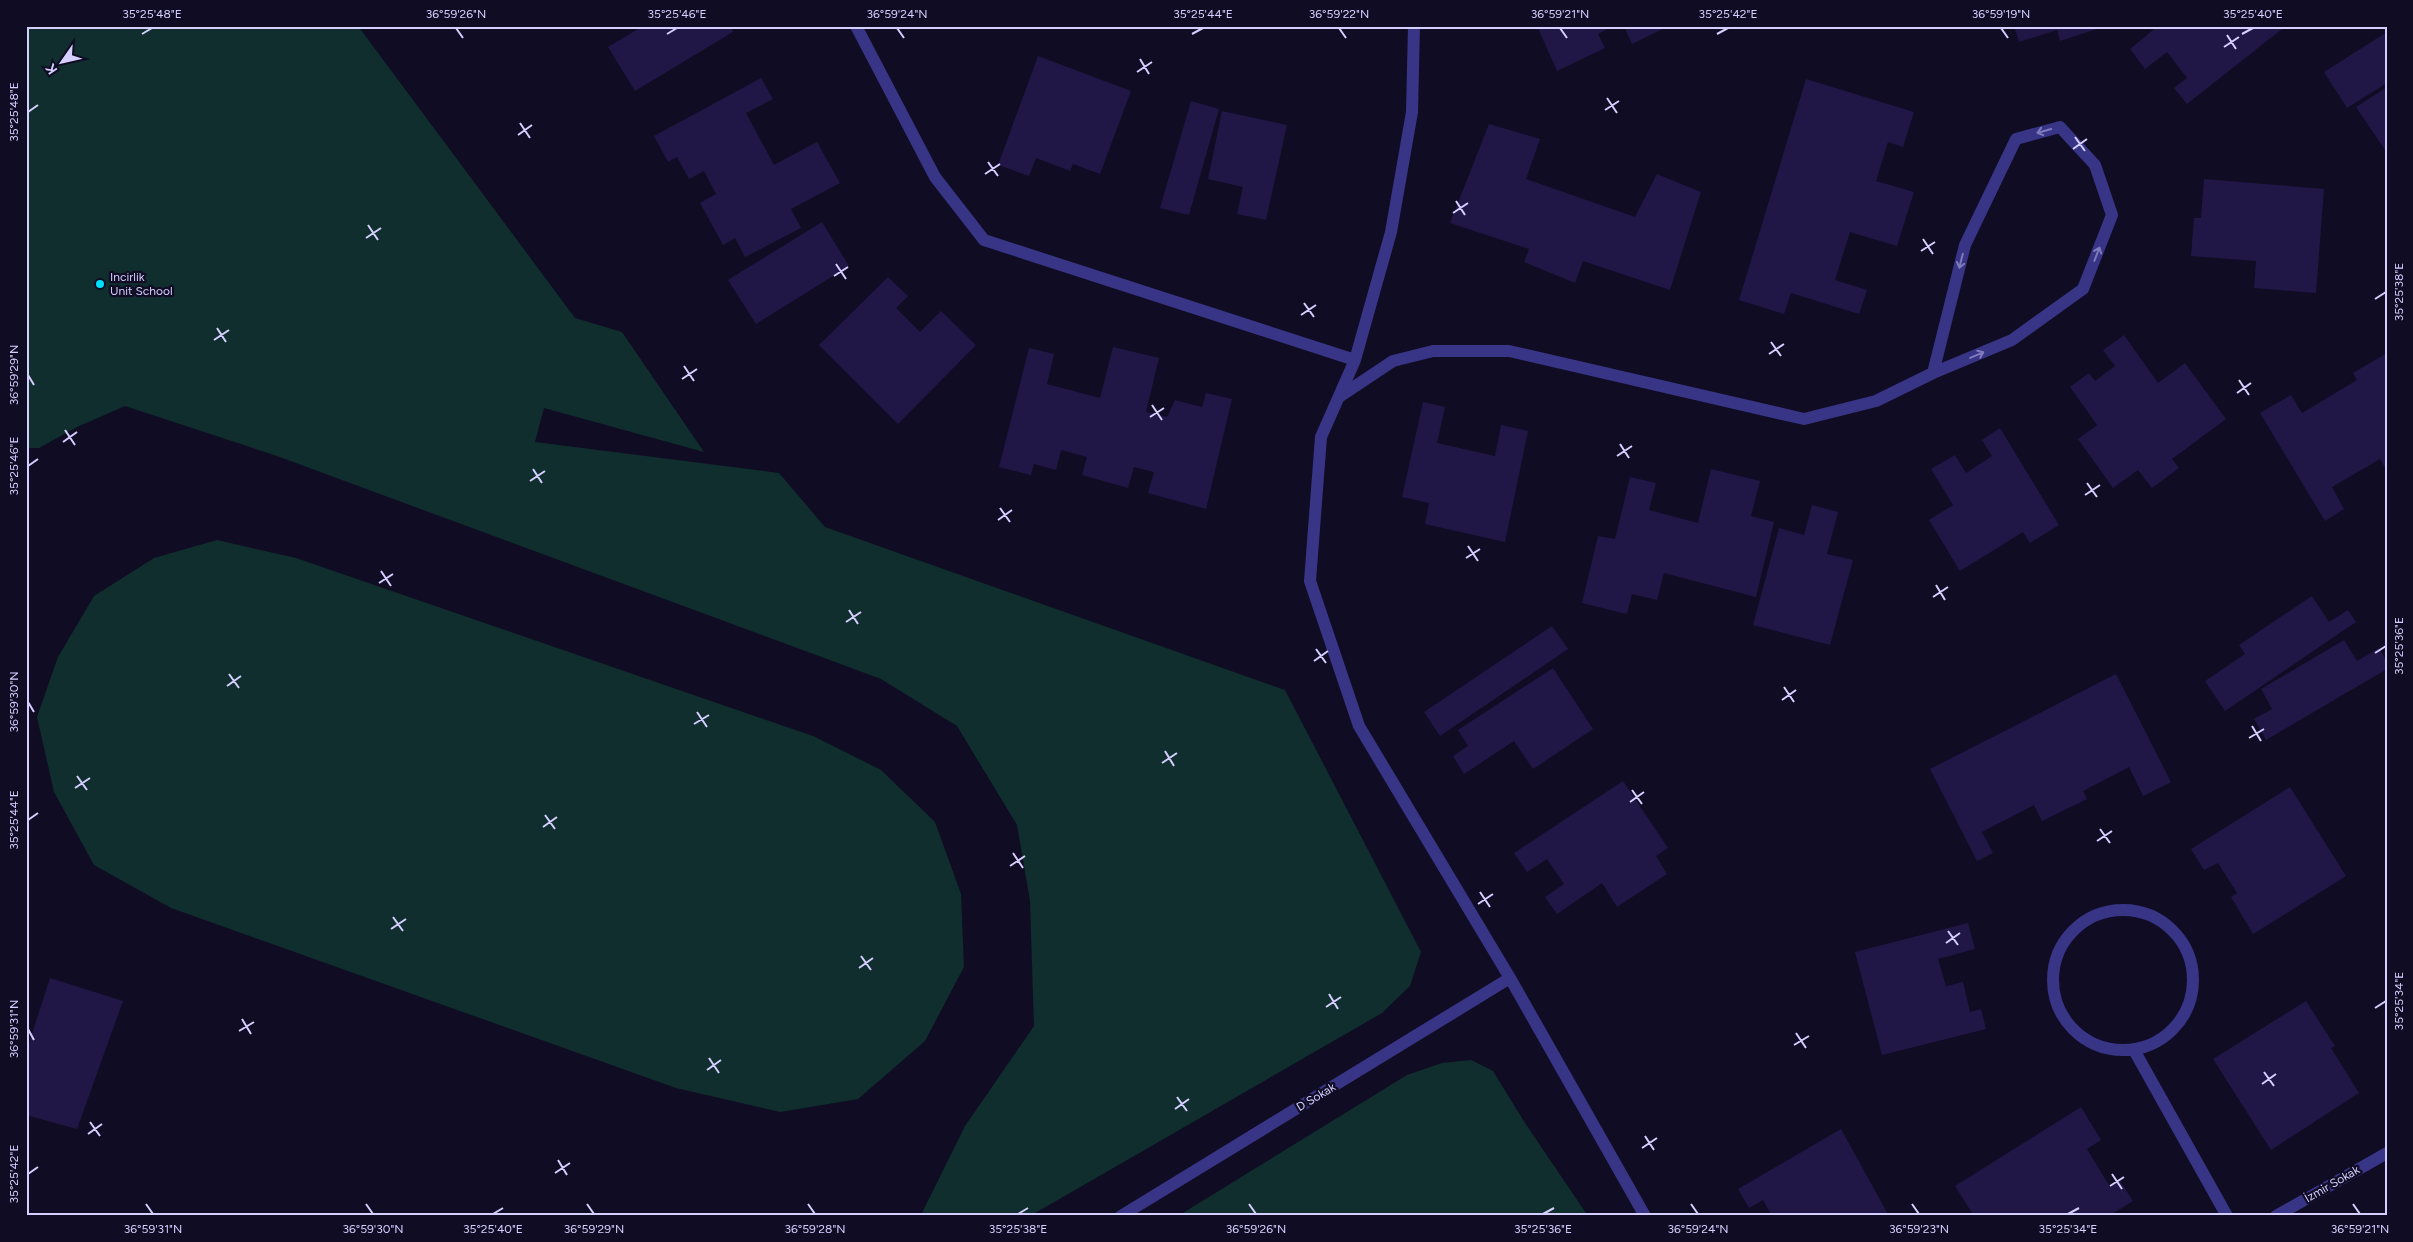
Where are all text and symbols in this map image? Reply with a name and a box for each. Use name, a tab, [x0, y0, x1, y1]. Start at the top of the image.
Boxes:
text: 35°25'48"E	[122, 7, 182, 21]
text: 36°59'26"N	[426, 7, 486, 21]
text: 35°25'46"E	[647, 7, 707, 21]
text: 36°59'24"N	[866, 7, 928, 21]
text: 35°25'44"E	[1173, 7, 1233, 21]
text: 36°59'22"N	[1309, 7, 1369, 21]
text: 36°59'21"N	[1531, 7, 1589, 21]
text: 35°25'42"E	[1699, 7, 1757, 21]
text: 36°59'19"N	[1972, 7, 2030, 21]
text: 35°25'40"E	[2223, 7, 2283, 21]
north arrow	[38, 38, 88, 88]
text: K	[42, 60, 61, 78]
text: 35°25'48"E	[7, 82, 21, 142]
one-way arrow	[2037, 127, 2053, 137]
one-way arrow	[2092, 247, 2102, 262]
one-way arrow	[1956, 252, 1966, 268]
text: 35°25'38"E	[2392, 263, 2406, 321]
place label: Incirlik Unit School	[110, 270, 173, 298]
marker: Incirlik Unit School	[94, 278, 106, 290]
text: 36°59'29"N	[7, 345, 21, 405]
one-way arrow	[1970, 349, 1985, 358]
text: 35°25'46"E	[7, 436, 21, 496]
text: 35°25'36"E	[2392, 617, 2406, 675]
text: 36°59'30"N	[7, 671, 21, 733]
text: 35°25'44"E	[7, 790, 21, 850]
text: 35°25'34"E	[2392, 972, 2406, 1030]
text: 36°59'31"N	[7, 1000, 21, 1058]
street label: D Sokak	[1294, 1080, 1338, 1114]
text: 35°25'42"E	[7, 1145, 21, 1203]
street label: İzmir Sokak	[2302, 1163, 2362, 1205]
text: 36°59'31"N	[124, 1222, 182, 1236]
text: 36°59'30"N	[342, 1222, 404, 1236]
text: 35°25'40"E	[463, 1222, 523, 1236]
text: 36°59'29"N	[564, 1222, 624, 1236]
text: 36°59'28"N	[784, 1222, 846, 1236]
text: 35°25'38"E	[989, 1222, 1047, 1236]
text: 36°59'26"N	[1226, 1222, 1286, 1236]
text: 35°25'36"E	[1514, 1222, 1572, 1236]
text: 36°59'24"N	[1667, 1222, 1729, 1236]
text: 36°59'23"N	[1889, 1222, 1949, 1236]
text: 35°25'34"E	[2039, 1222, 2097, 1236]
text: 36°59'21"N	[2331, 1222, 2389, 1236]

